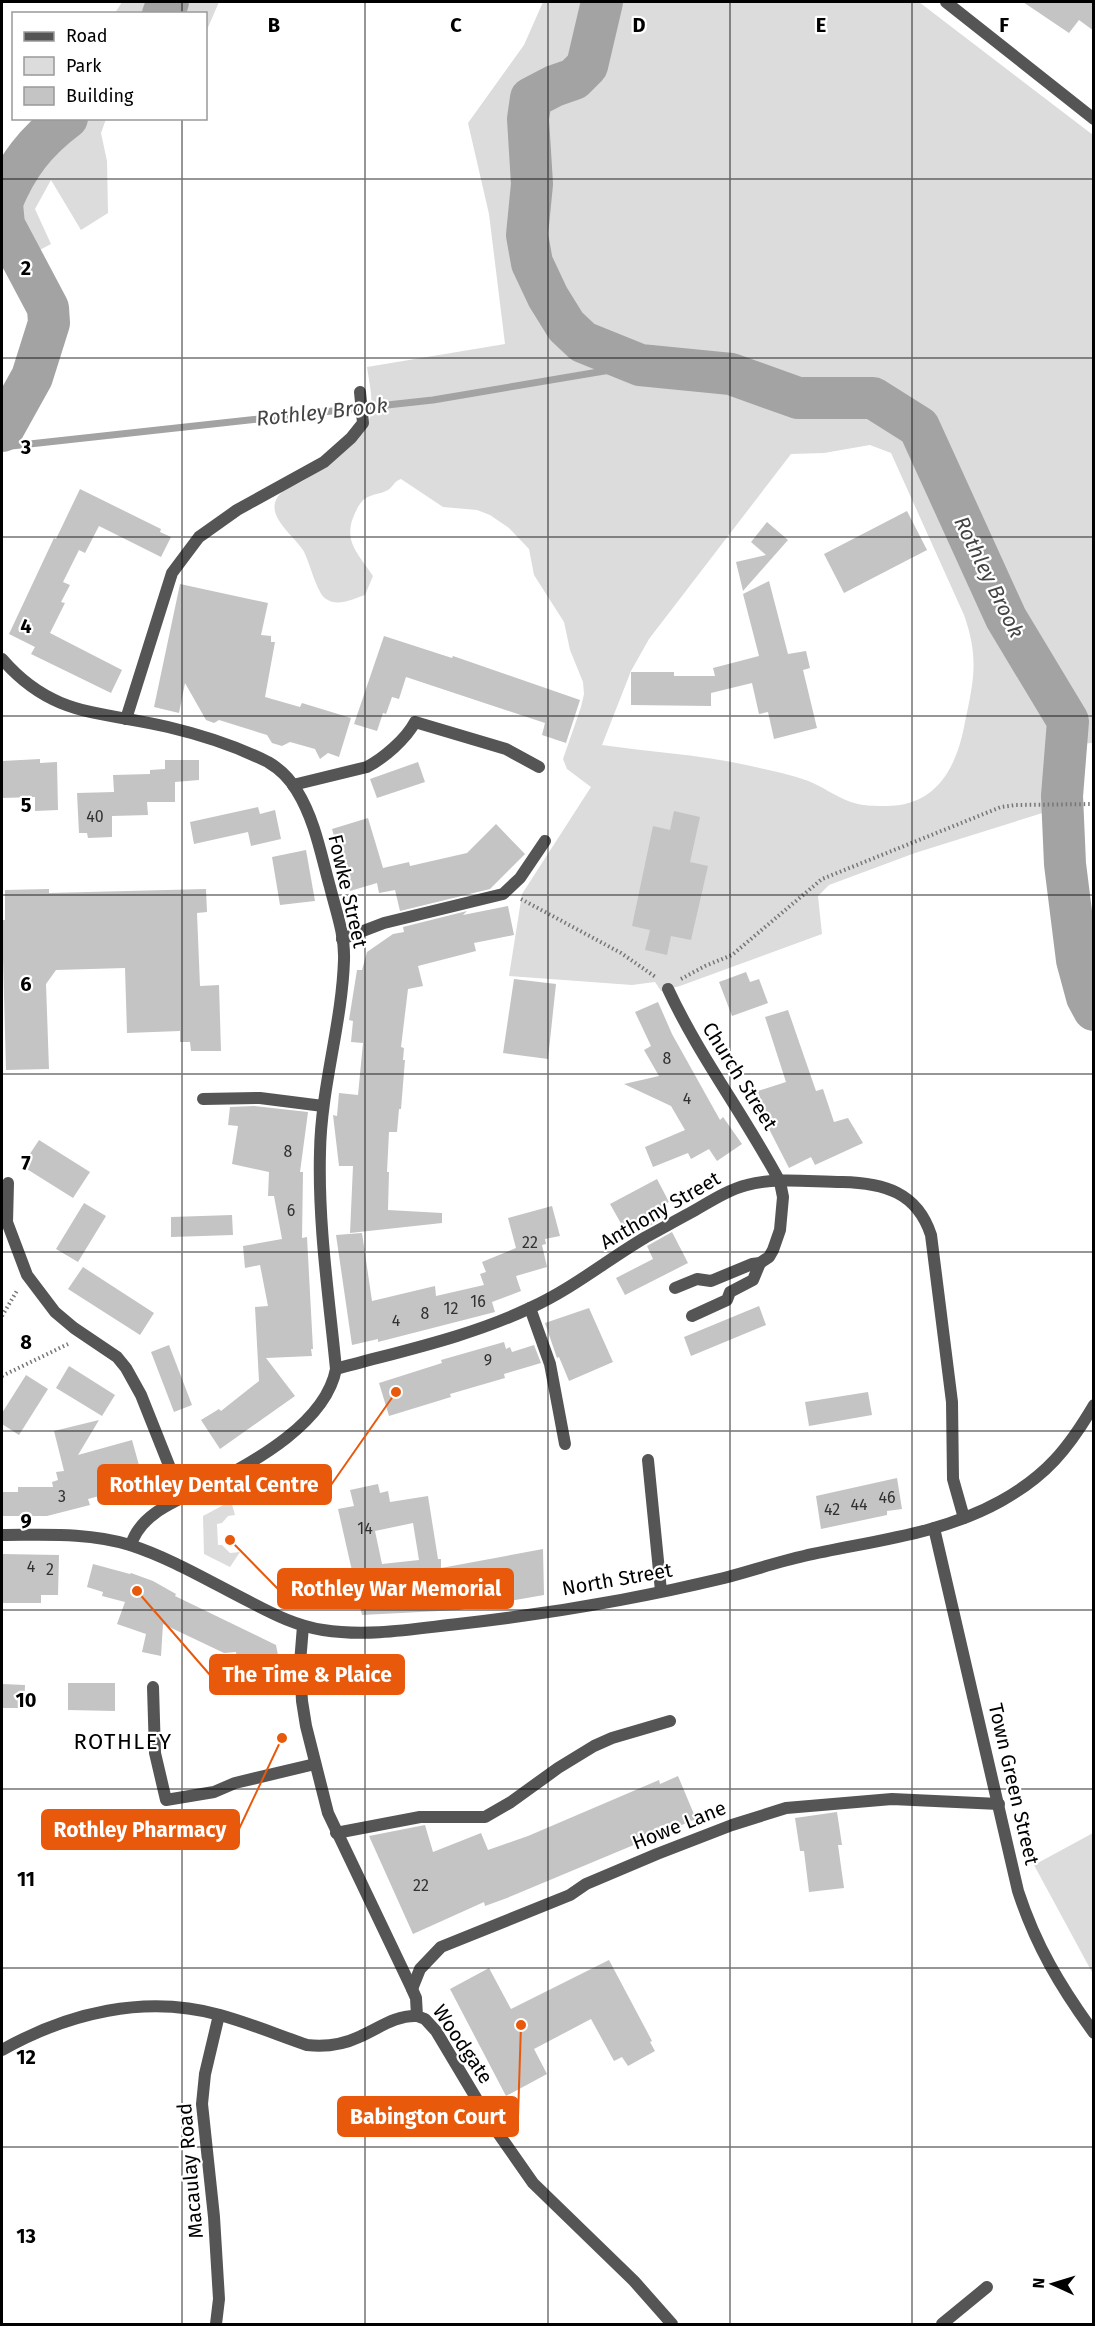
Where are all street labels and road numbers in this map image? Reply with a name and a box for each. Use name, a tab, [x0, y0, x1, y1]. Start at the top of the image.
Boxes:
street label: Fowke Street	[323, 832, 373, 951]
street label: Church Street	[697, 1018, 783, 1135]
street label: Anthony Street	[596, 1166, 725, 1254]
street label: North Street	[560, 1557, 675, 1601]
street label: Town Green Street	[984, 1701, 1044, 1868]
street label: Howe Lane	[629, 1795, 729, 1855]
street label: Woodgate	[428, 2000, 498, 2088]
street label: Macaulay Road	[172, 2102, 208, 2240]

